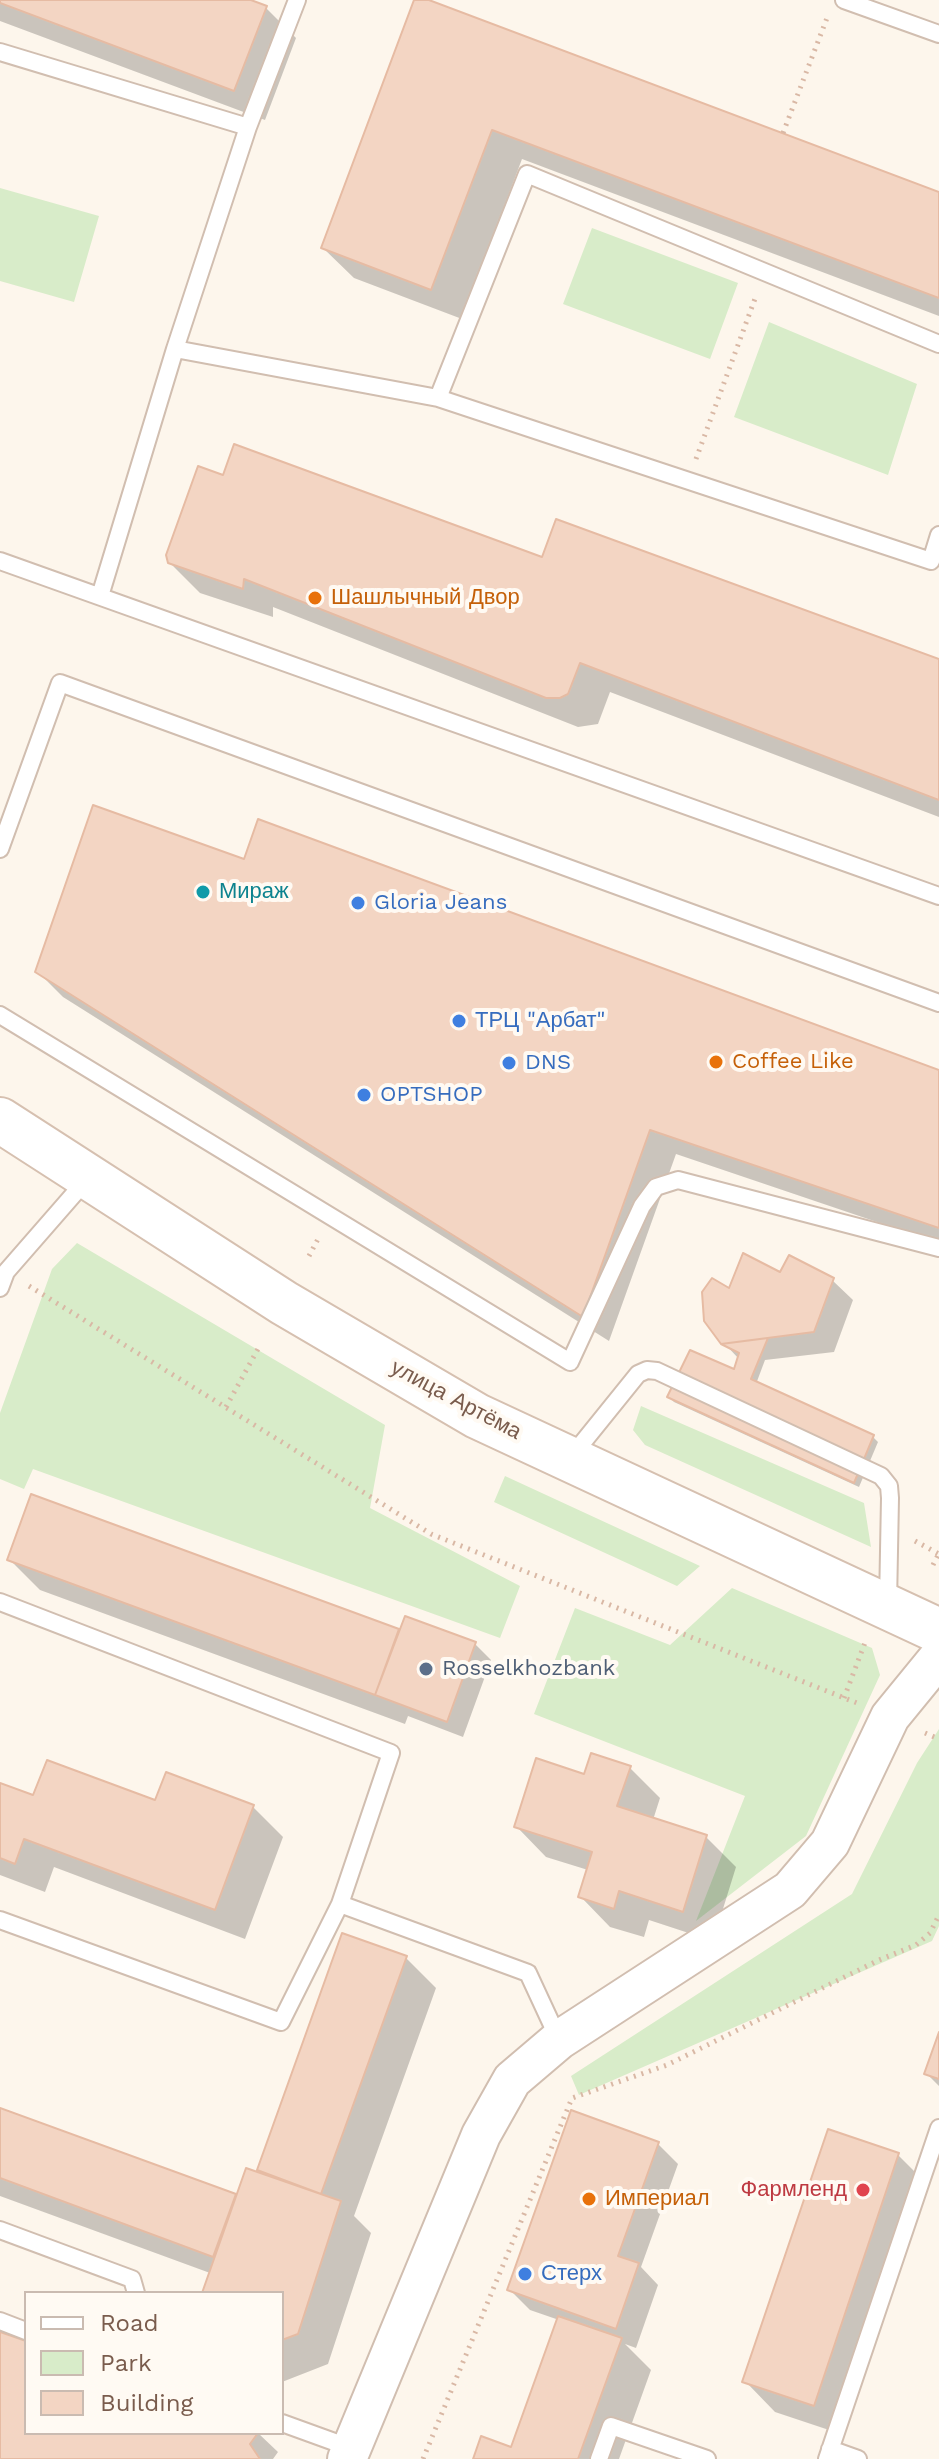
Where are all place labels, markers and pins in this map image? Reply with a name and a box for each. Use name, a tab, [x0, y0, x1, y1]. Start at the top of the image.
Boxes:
place label: Шашлычный Двор	[331, 585, 520, 611]
marker: Шашлычный Двор	[306, 589, 324, 607]
place label: Мираж	[219, 879, 289, 905]
marker: Мираж	[194, 883, 212, 901]
place label: Gloria Jeans	[374, 890, 507, 916]
marker: Gloria Jeans	[349, 894, 367, 912]
place label: ТРЦ "Арбат"	[475, 1008, 605, 1034]
marker: ТРЦ "Арбат"	[450, 1012, 468, 1030]
place label: Coffee Like	[732, 1049, 854, 1075]
place label: DNS	[525, 1050, 571, 1076]
marker: Coffee Like	[707, 1053, 725, 1071]
marker: DNS	[500, 1054, 518, 1072]
place label: OPTSHOP	[380, 1082, 483, 1108]
marker: OPTSHOP	[355, 1086, 373, 1104]
place label: Rosselkhozbank	[442, 1656, 615, 1682]
marker: Rosselkhozbank	[417, 1660, 435, 1678]
place label: Фармленд	[741, 2177, 847, 2203]
marker: Фармленд	[854, 2181, 872, 2199]
place label: Империал	[605, 2186, 710, 2212]
marker: Империал	[580, 2190, 598, 2208]
place label: Стерх	[541, 2261, 602, 2287]
marker: Стерх	[516, 2265, 534, 2283]

